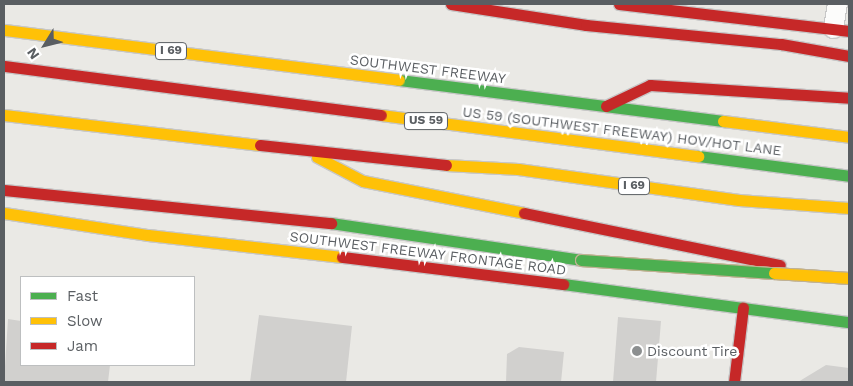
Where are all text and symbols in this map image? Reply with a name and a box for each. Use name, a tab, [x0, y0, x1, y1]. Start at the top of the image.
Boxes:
north arrow	[20, 20, 70, 70]
road number: I 69	[155, 41, 187, 60]
text: N	[23, 45, 42, 63]
street label: SOUTHWEST FREEWAY	[349, 51, 507, 87]
street label: US 59 (SOUTHWEST FREEWAY) HOV/HOT LANE	[461, 103, 783, 159]
road number: US 59	[404, 112, 448, 130]
road number: I 69	[618, 177, 650, 196]
street label: SOUTHWEST FREEWAY FRONTAGE ROAD	[288, 228, 568, 278]
legend	[20, 276, 195, 366]
text: Fast	[67, 287, 98, 305]
text: Slow	[67, 312, 103, 330]
text: Jam	[67, 337, 98, 355]
place label: Discount Tire	[647, 343, 738, 359]
marker: Discount Tire	[631, 345, 643, 357]

